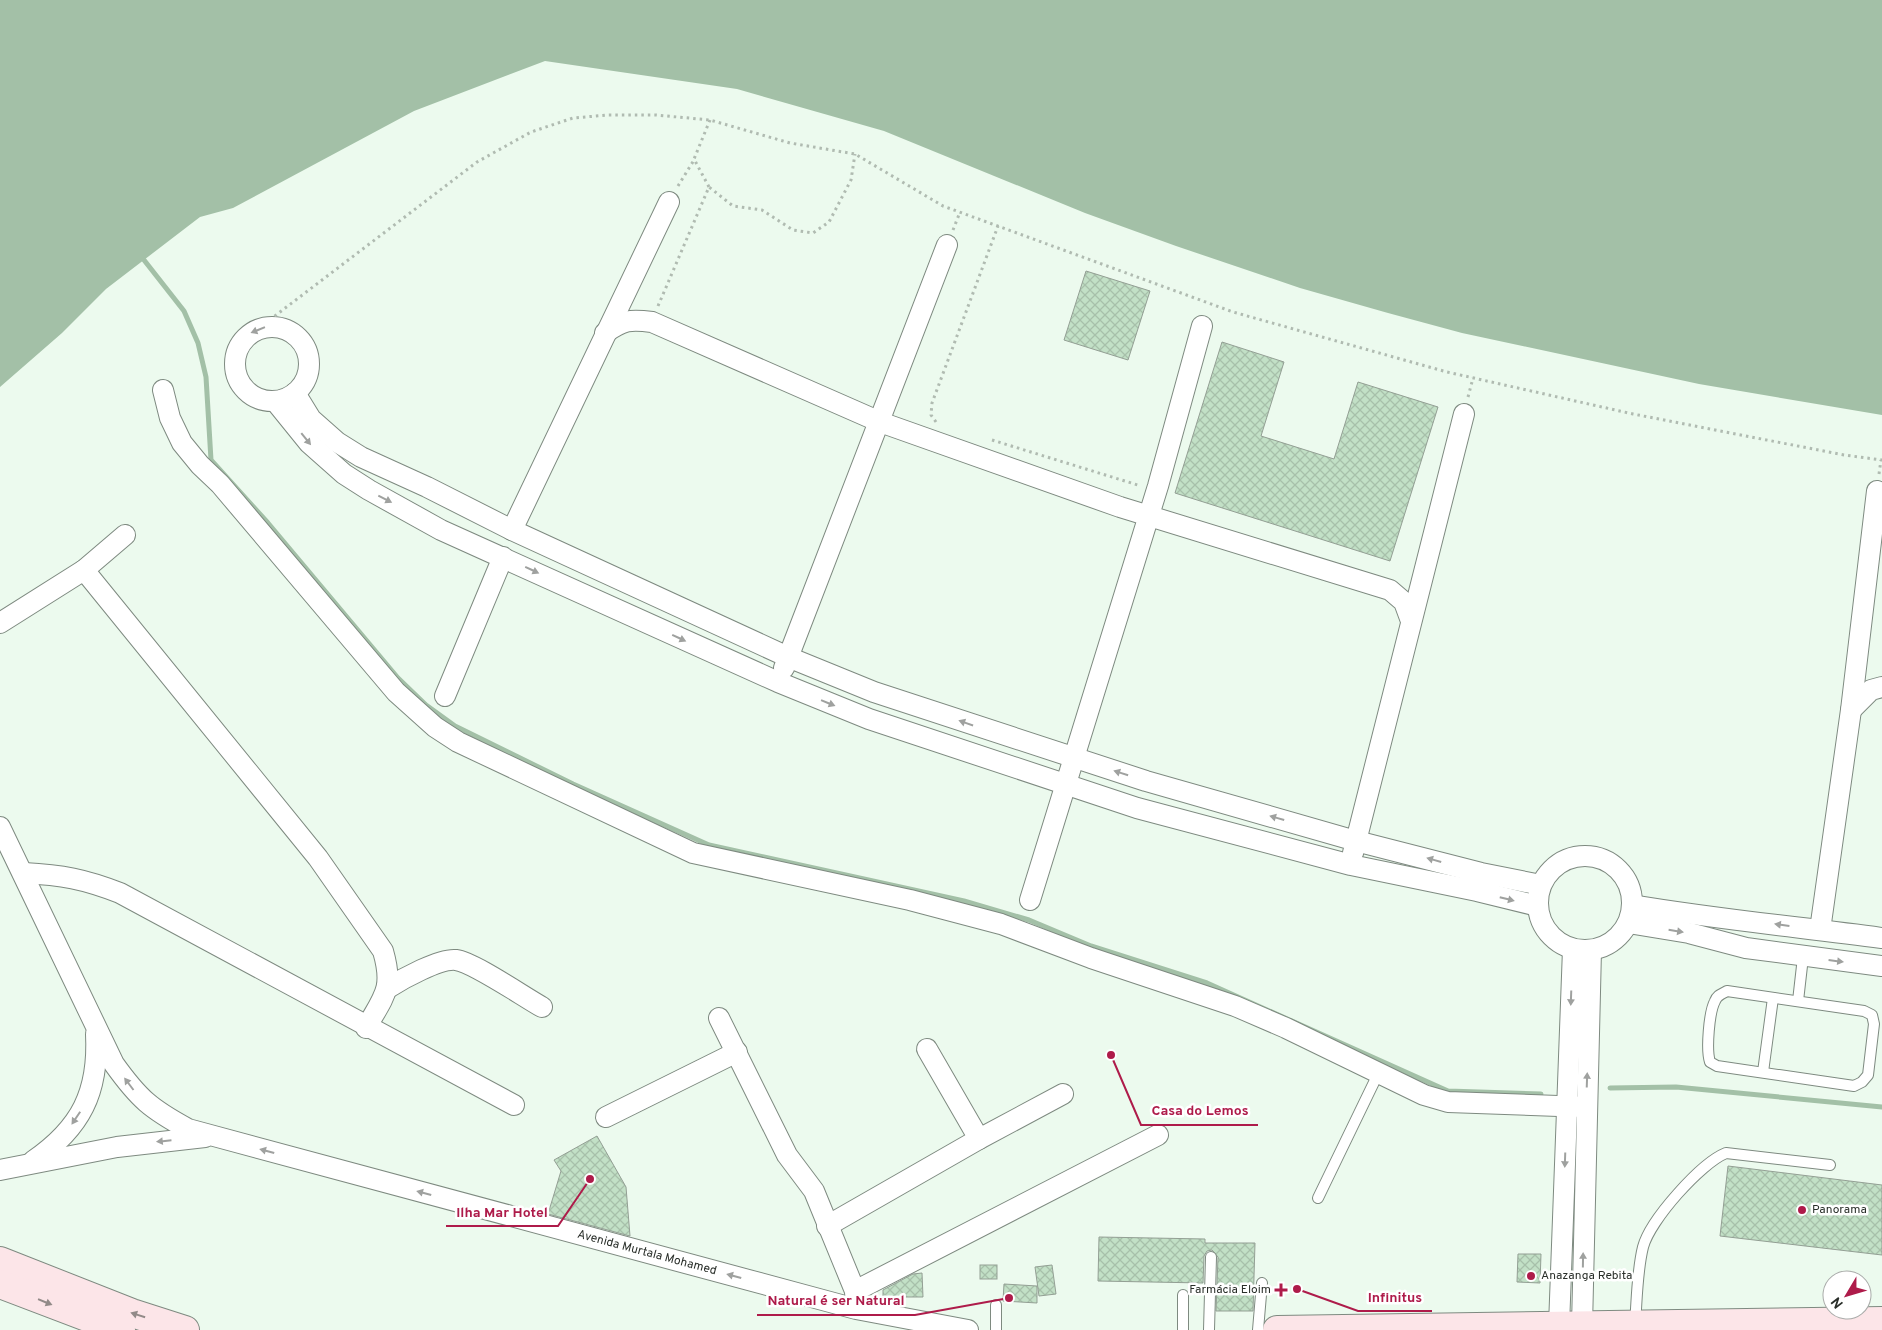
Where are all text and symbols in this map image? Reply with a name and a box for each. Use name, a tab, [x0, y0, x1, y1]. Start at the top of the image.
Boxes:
one-way arrow	[250, 326, 265, 334]
one-way arrow	[301, 432, 312, 445]
one-way arrow	[378, 495, 393, 503]
one-way arrow	[525, 566, 539, 574]
one-way arrow	[672, 634, 686, 642]
one-way arrow	[821, 699, 836, 707]
one-way arrow	[958, 719, 973, 727]
one-way arrow	[1113, 769, 1128, 776]
one-way arrow	[1269, 814, 1284, 822]
one-way arrow	[1426, 856, 1441, 864]
one-way arrow	[1500, 895, 1515, 903]
one-way arrow	[1773, 920, 1789, 928]
one-way arrow	[1668, 927, 1684, 935]
one-way arrow	[1828, 957, 1844, 965]
one-way arrow	[1566, 990, 1574, 1006]
one-way arrow	[1583, 1071, 1591, 1087]
one-way arrow	[123, 1078, 134, 1091]
callout: Casa do Lemos	[1141, 1096, 1258, 1125]
text: Casa do Lemos	[1151, 1103, 1249, 1120]
one-way arrow	[71, 1112, 81, 1125]
one-way arrow	[156, 1137, 172, 1145]
one-way arrow	[260, 1147, 275, 1155]
one-way arrow	[1560, 1152, 1568, 1168]
one-way arrow	[417, 1189, 432, 1197]
callout: Ilha Mar Hotel	[446, 1197, 558, 1226]
place label: Panorama	[1812, 1202, 1867, 1218]
marker: Panorama	[1796, 1204, 1808, 1216]
text: Ilha Mar Hotel	[456, 1205, 548, 1222]
street label: Avenida Murtala Mohamed	[576, 1227, 718, 1279]
one-way arrow	[1579, 1251, 1587, 1267]
place label: Anazanga Rebita	[1541, 1268, 1632, 1284]
marker: Anazanga Rebita	[1525, 1270, 1537, 1282]
north arrow	[1822, 1270, 1872, 1320]
one-way arrow	[726, 1271, 741, 1279]
place label: Farmácia Eloim	[1189, 1282, 1271, 1298]
callout: Infinitus	[1358, 1282, 1432, 1311]
marker: Farmácia Eloim	[1275, 1284, 1287, 1296]
callout: Natural é ser Natural	[757, 1286, 915, 1315]
text: Infinitus	[1368, 1290, 1422, 1307]
text: Natural é ser Natural	[767, 1293, 905, 1310]
text: N	[1828, 1293, 1848, 1311]
one-way arrow	[38, 1298, 52, 1306]
one-way arrow	[131, 1311, 146, 1318]

